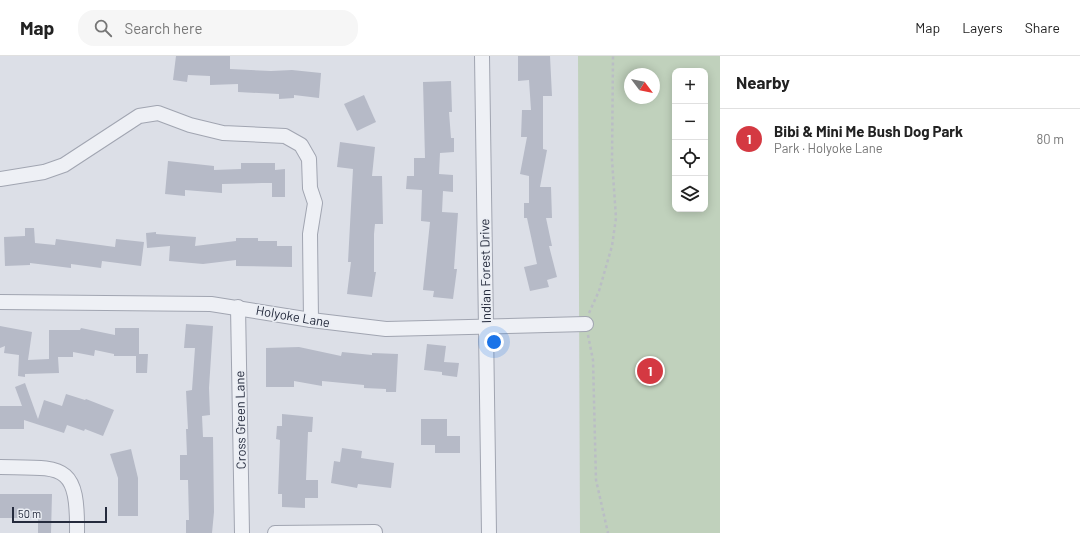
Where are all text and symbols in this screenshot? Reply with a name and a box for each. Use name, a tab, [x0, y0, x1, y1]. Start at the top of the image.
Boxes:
search box	[78, 10, 358, 46]
text: Map	[20, 16, 54, 39]
icon: search	[92, 17, 114, 39]
text: Search here	[124, 19, 202, 37]
text: Map	[915, 19, 940, 36]
text: Layers	[962, 19, 1003, 36]
text: Share	[1025, 19, 1060, 36]
north arrow	[624, 68, 660, 104]
map controls	[672, 68, 708, 212]
button: +	[672, 68, 708, 104]
text: Nearby	[736, 72, 790, 92]
button: −	[672, 104, 708, 140]
text: Bibi & Mini Me Bush Dog Park	[774, 122, 963, 140]
text: 1	[747, 131, 751, 147]
text: 80 m	[1037, 131, 1064, 147]
button: locate	[672, 140, 708, 176]
text: Park · Holyoke Lane	[774, 140, 883, 156]
button: layers	[672, 176, 708, 212]
street label: Indian Forest Drive	[476, 218, 494, 324]
street label: Holyoke Lane	[255, 302, 331, 330]
your location	[484, 332, 504, 352]
pin: 1	[637, 356, 663, 386]
street label: Cross Green Lane	[231, 371, 249, 469]
scale bar	[12, 505, 107, 524]
text: 50 m	[18, 507, 41, 520]

